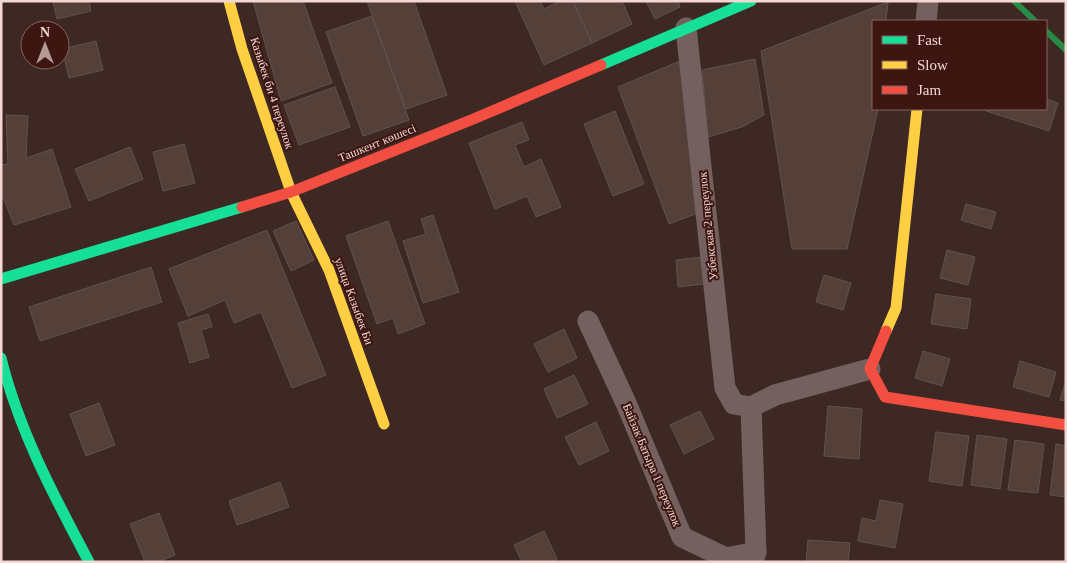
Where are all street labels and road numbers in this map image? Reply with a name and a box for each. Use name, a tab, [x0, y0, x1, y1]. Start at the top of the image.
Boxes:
street label: Казыбек би 4 переулок	[247, 35, 297, 151]
street label: Ташкент көшесі	[336, 121, 418, 165]
street label: Узбекская 2 переулок	[695, 171, 721, 281]
street label: улица Казыбек Би	[332, 255, 377, 347]
street label: Байзак Батыра 1 переулок	[620, 401, 684, 529]

